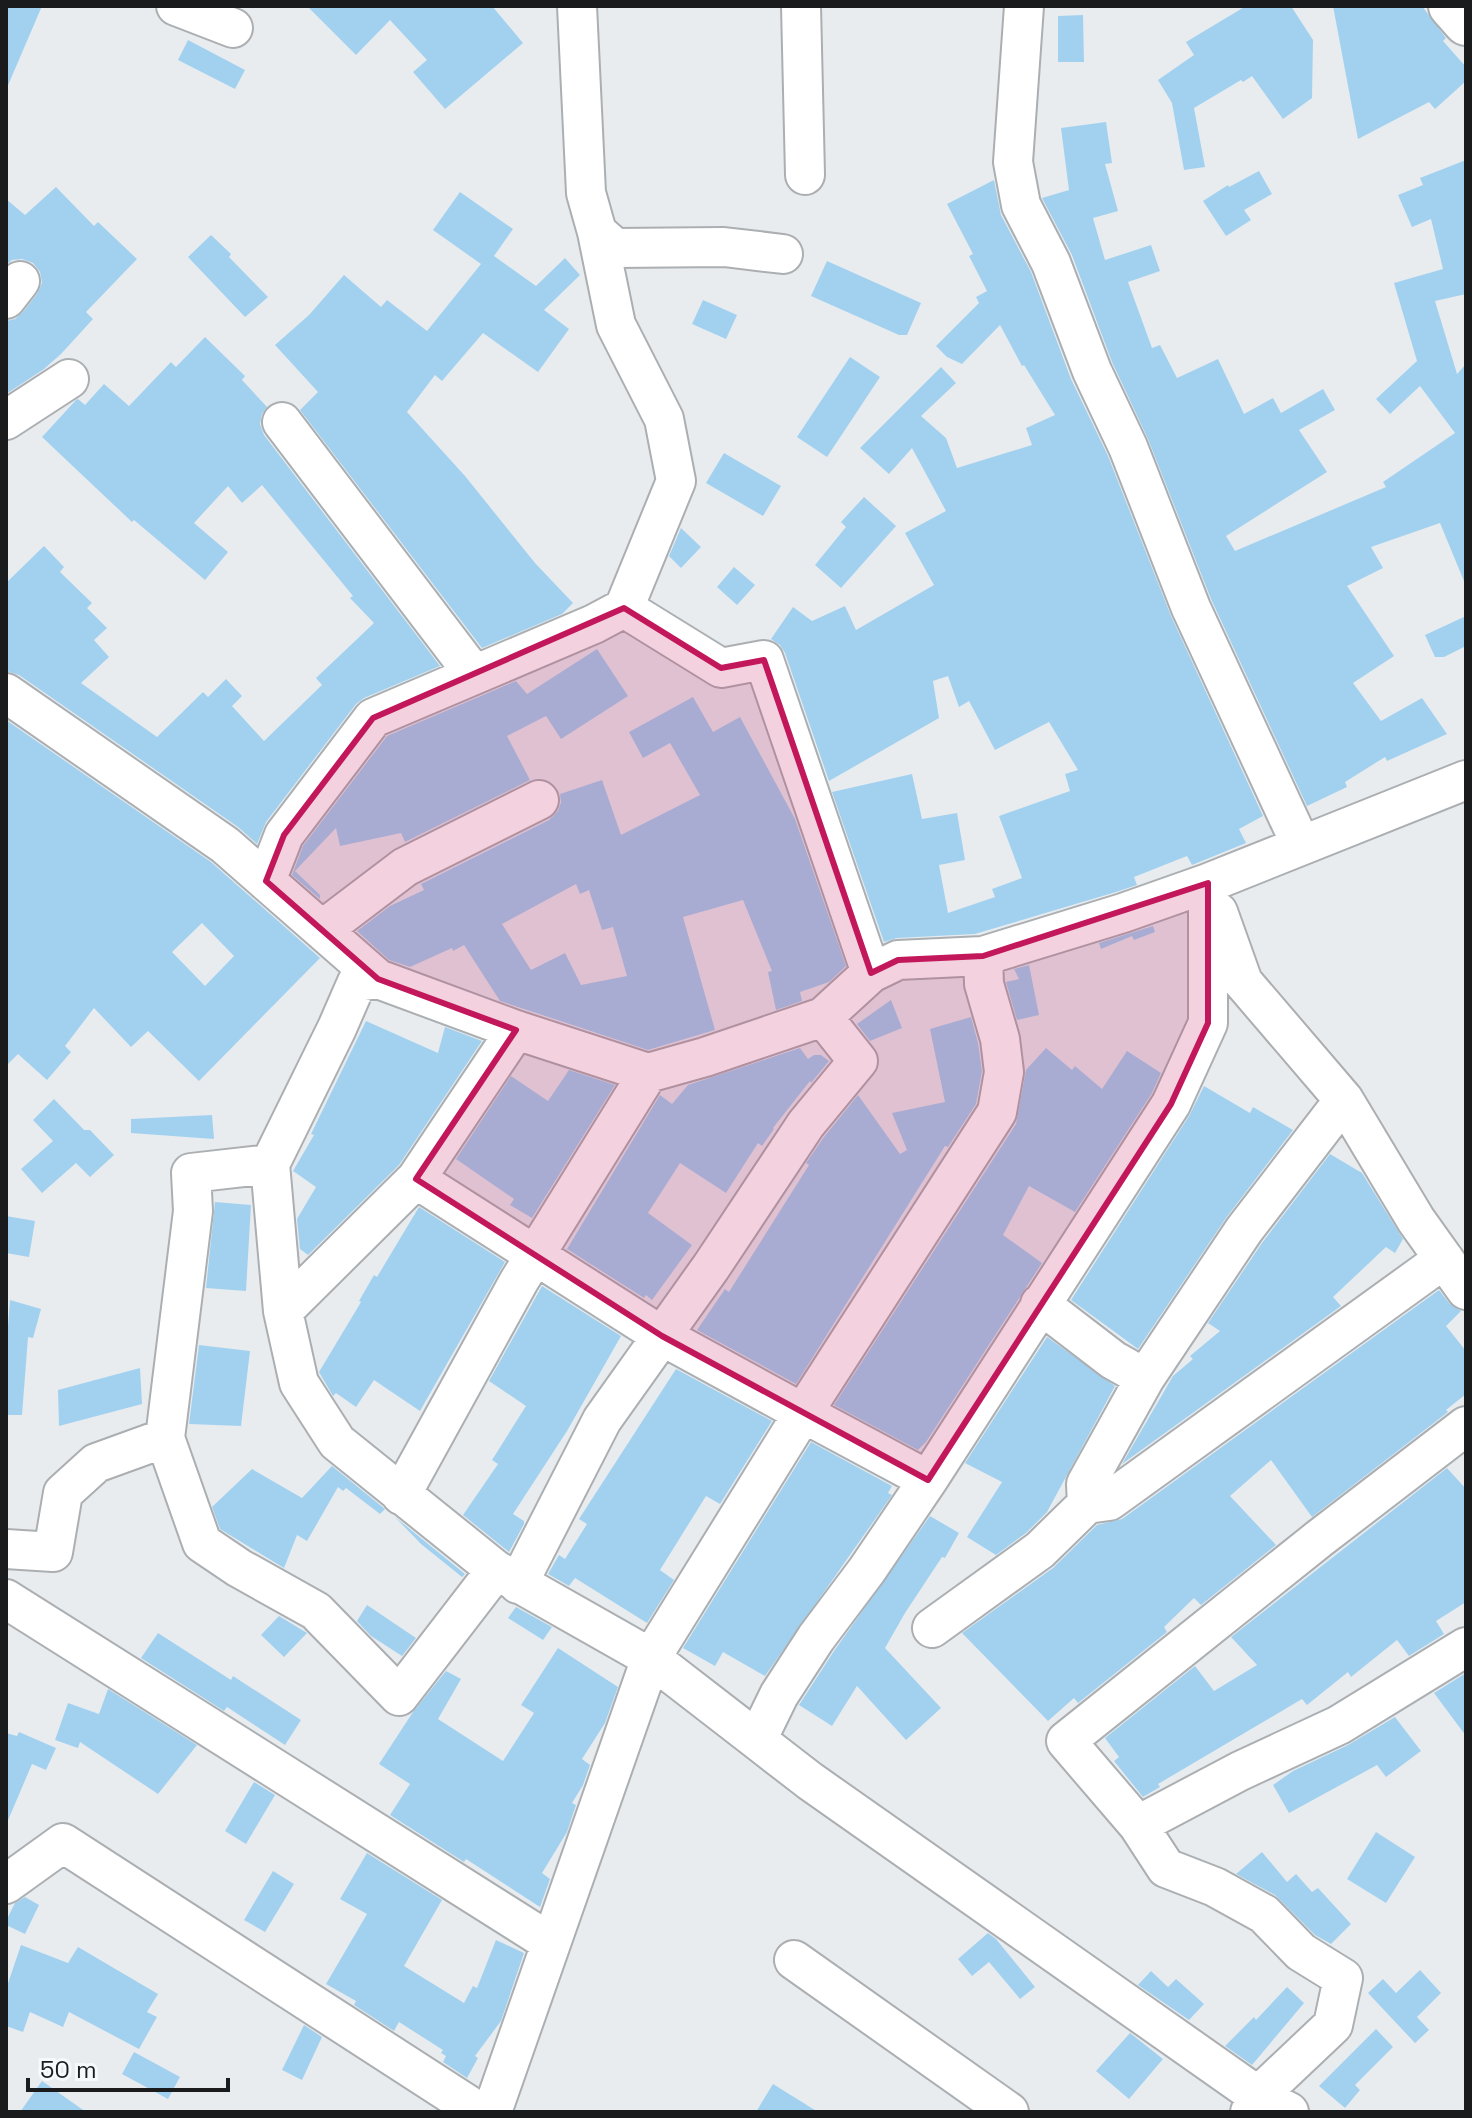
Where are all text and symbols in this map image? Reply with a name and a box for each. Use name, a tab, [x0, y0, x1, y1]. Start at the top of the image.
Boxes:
scale bar	[28, 2042, 228, 2092]
text: 50 m	[40, 2054, 97, 2085]

